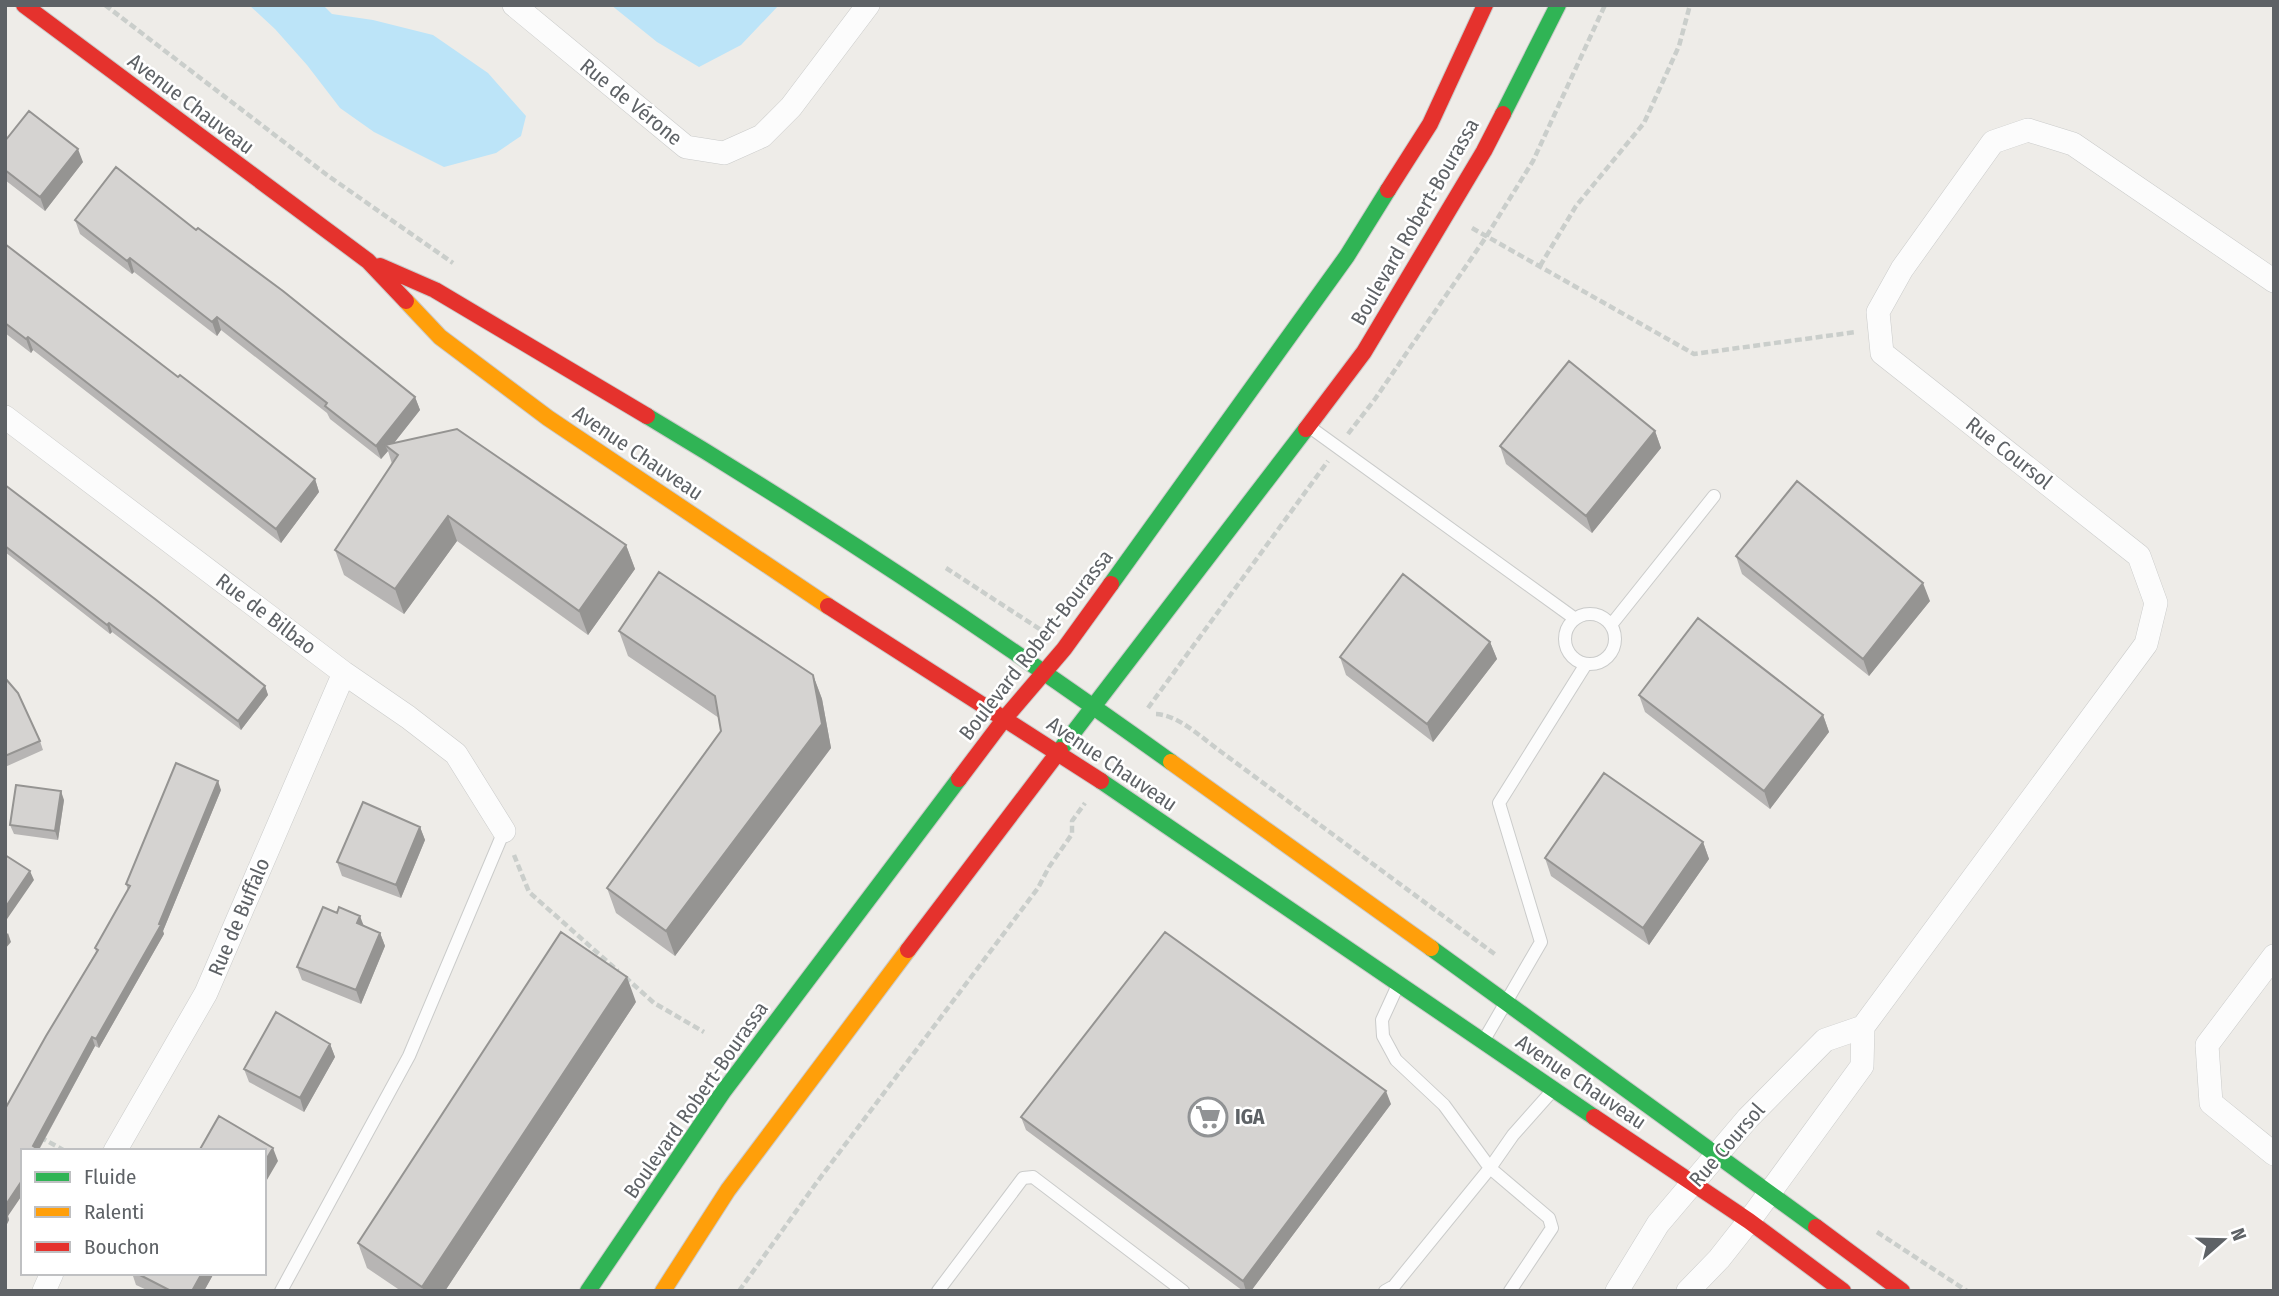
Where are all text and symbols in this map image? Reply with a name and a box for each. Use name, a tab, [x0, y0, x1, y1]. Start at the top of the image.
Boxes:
street label: Avenue Chauveau	[123, 48, 259, 160]
street label: Rue de Vérone	[575, 53, 687, 151]
street label: Boulevard Robert-Bourassa	[1345, 114, 1485, 330]
street label: Avenue Chauveau	[568, 400, 708, 506]
street label: Rue Coursol	[1961, 411, 2058, 495]
street label: Boulevard Robert-Bourassa	[954, 545, 1118, 745]
street label: Rue de Bilbao	[211, 568, 321, 660]
street label: Avenue Chauveau	[1042, 711, 1182, 817]
street label: Rue de Buffalo	[202, 854, 276, 980]
street label: Boulevard Robert-Bourassa	[618, 996, 774, 1204]
street label: Avenue Chauveau	[1511, 1029, 1651, 1135]
supermarket icon: IGA	[1187, 1096, 1229, 1138]
street label: Rue Coursol	[1684, 1097, 1771, 1192]
place label: IGA	[1235, 1104, 1265, 1130]
legend	[21, 1149, 266, 1275]
text: Fluide	[84, 1164, 136, 1190]
text: Ralenti	[84, 1199, 144, 1225]
north arrow	[2188, 1205, 2258, 1275]
text: N	[2226, 1225, 2251, 1244]
text: Bouchon	[84, 1234, 160, 1260]

